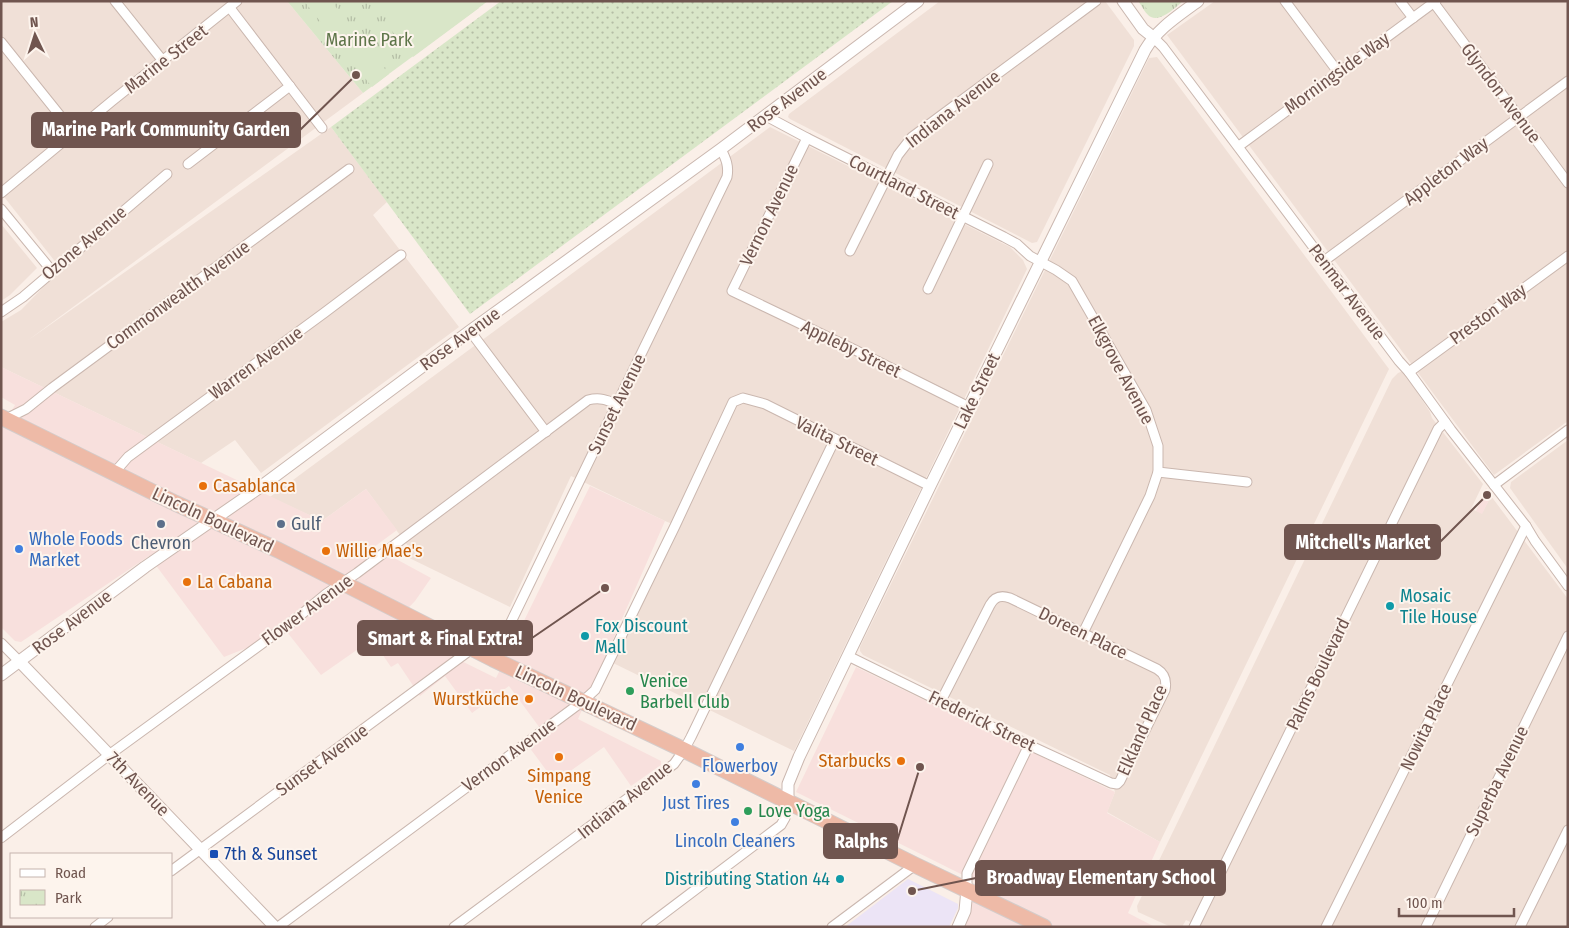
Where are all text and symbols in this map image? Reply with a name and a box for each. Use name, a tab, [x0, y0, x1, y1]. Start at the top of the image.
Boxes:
north arrow	[10, 10, 60, 60]
text: N	[29, 14, 39, 31]
street label: Marine Street	[120, 20, 212, 98]
street label: Morningside Way	[1280, 27, 1394, 119]
park label: Marine Park	[325, 29, 413, 51]
street label: Glyndon Avenue	[1456, 39, 1546, 147]
street label: Rose Avenue	[743, 63, 831, 137]
street label: Indiana Avenue	[901, 65, 1005, 153]
callout: Marine Park Community Garden	[32, 113, 300, 147]
text: Marine Park Community Garden	[42, 118, 290, 141]
street label: Appleton Way	[1399, 132, 1493, 210]
street label: Courtland Street	[845, 150, 963, 224]
street label: Vernon Avenue	[735, 160, 803, 270]
street label: Ozone Avenue	[37, 201, 131, 285]
street label: Commonwealth Avenue	[102, 235, 254, 355]
street label: Penmar Avenue	[1304, 240, 1390, 344]
street label: Preston Way	[1445, 279, 1531, 349]
street label: Rose Avenue	[416, 302, 505, 375]
street label: Elkgrove Avenue	[1083, 312, 1159, 428]
street label: Appleby Street	[798, 315, 905, 383]
street label: Warren Avenue	[205, 322, 307, 404]
street label: Lake Street	[949, 349, 1005, 433]
street label: Sunset Avenue	[583, 350, 651, 458]
street label: Valita Street	[792, 412, 882, 471]
place label: Casablanca	[213, 475, 296, 497]
marker: Casablanca	[197, 480, 209, 492]
street label: Lincoln Boulevard	[149, 482, 277, 558]
place label: Gulf	[291, 513, 322, 535]
marker: Chevron	[155, 518, 167, 530]
marker: Gulf	[275, 518, 287, 530]
callout: Mitchell's Market	[1285, 525, 1440, 559]
place label: Whole Foods Market	[29, 528, 123, 571]
text: Mitchell's Market	[1295, 531, 1431, 554]
place label: Chevron	[131, 532, 191, 554]
place label: Willie Mae's	[336, 540, 423, 562]
marker: Whole Foods Market	[13, 543, 25, 555]
marker: Willie Mae's	[320, 545, 332, 557]
street label: Flower Avenue	[257, 570, 357, 650]
place label: La Cabana	[197, 571, 272, 593]
marker: La Cabana	[181, 576, 193, 588]
street label: Rose Avenue	[28, 585, 116, 659]
place label: Mosaic Tile House	[1400, 585, 1477, 628]
marker: Mosaic Tile House	[1384, 600, 1396, 612]
street label: Doreen Place	[1035, 602, 1131, 664]
street label: Palms Boulevard	[1281, 614, 1355, 734]
place label: Fox Discount Mall	[595, 615, 688, 658]
callout: Smart & Final Extra!	[358, 621, 532, 655]
text: Smart & Final Extra!	[368, 627, 522, 650]
marker: Fox Discount Mall	[579, 630, 591, 642]
street label: Lincoln Boulevard	[512, 660, 640, 736]
place label: Venice Barbell Club	[640, 670, 730, 713]
street label: Nowita Place	[1395, 680, 1457, 774]
street label: Elkland Place	[1112, 681, 1172, 779]
marker: Venice Barbell Club	[624, 685, 636, 697]
street label: Frederick Street	[925, 686, 1039, 756]
place label: Wurstküche	[433, 688, 519, 710]
marker: Wurstküche	[523, 693, 535, 705]
street label: Vernon Avenue	[458, 714, 560, 796]
street label: Sunset Avenue	[272, 719, 372, 801]
street label: Superba Avenue	[1461, 722, 1533, 840]
marker: Flowerboy	[734, 741, 746, 753]
street label: 7th Avenue	[102, 747, 174, 821]
place label: Starbucks	[819, 750, 891, 772]
marker: Simpang Venice	[553, 751, 565, 763]
place label: Flowerboy	[702, 755, 778, 777]
marker: Starbucks	[895, 755, 907, 767]
street label: Indiana Avenue	[573, 756, 677, 844]
place label: Simpang Venice	[527, 765, 591, 808]
marker: Just Tires	[690, 778, 702, 790]
place label: Just Tires	[662, 792, 730, 814]
place label: Love Yoga	[758, 800, 831, 822]
marker: Love Yoga	[742, 805, 754, 817]
marker: Lincoln Cleaners	[729, 816, 741, 828]
callout: Ralphs	[824, 824, 897, 858]
place label: Lincoln Cleaners	[675, 830, 796, 852]
text: Ralphs	[834, 830, 888, 853]
place label: 7th & Sunset	[224, 843, 317, 865]
marker: 7th & Sunset	[208, 848, 220, 860]
legend	[10, 853, 172, 918]
callout: Broadway Elementary School	[976, 861, 1225, 895]
text: Road	[55, 864, 86, 882]
text: Broadway Elementary School	[987, 866, 1216, 889]
place label: Distributing Station 44	[664, 868, 830, 890]
marker: Distributing Station 44	[834, 873, 846, 885]
scale bar	[1399, 886, 1514, 918]
text: Park	[55, 889, 82, 907]
text: 100 m	[1406, 894, 1443, 912]

